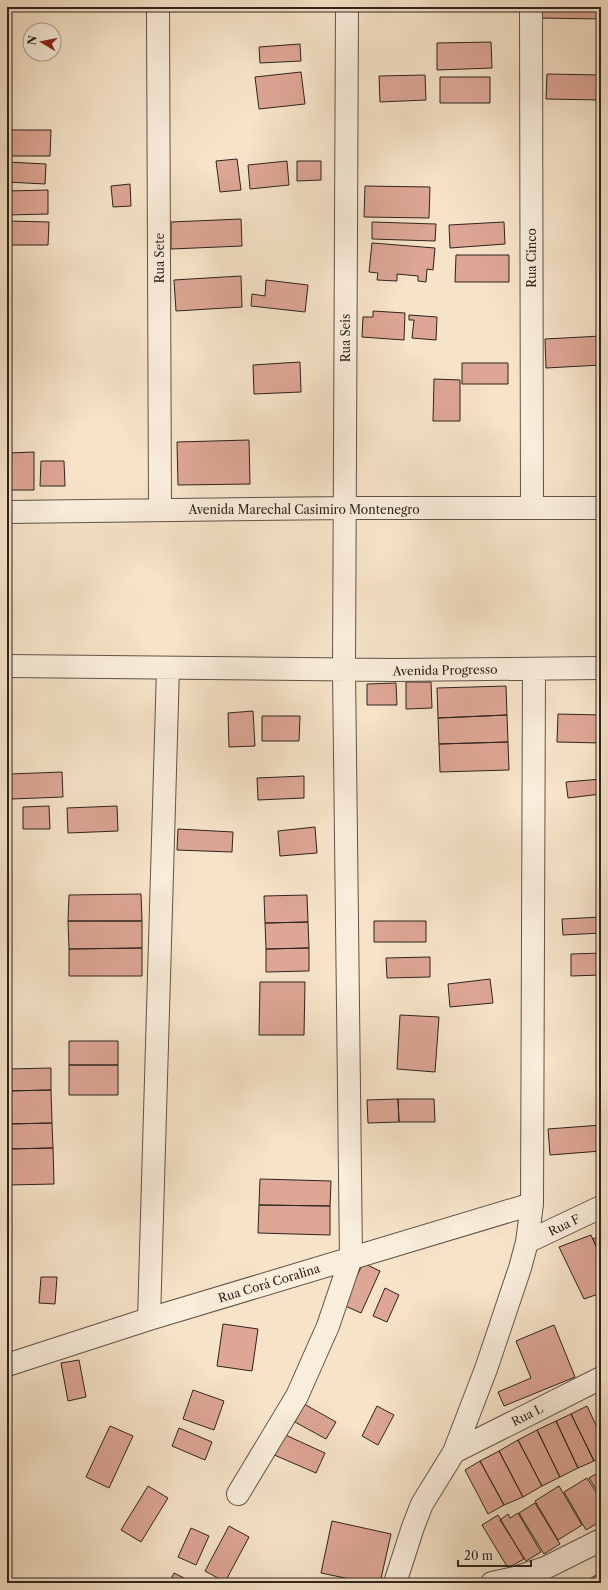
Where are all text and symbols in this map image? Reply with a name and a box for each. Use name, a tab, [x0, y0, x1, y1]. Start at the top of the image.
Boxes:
north arrow	[22, 22, 62, 62]
text: N	[24, 34, 40, 46]
street label: Rua Cinco	[524, 228, 539, 288]
street label: Rua Sete	[152, 233, 167, 283]
street label: Rua Seis	[338, 314, 353, 362]
street label: Avenida Marechal Casimiro Montenegro	[188, 502, 420, 517]
street label: Avenida Progresso	[391, 662, 498, 678]
street label: Rua F	[546, 1211, 582, 1239]
street label: Rua Corá Coralina	[216, 1260, 322, 1306]
street label: Rua L	[509, 1401, 545, 1429]
scale bar	[458, 1542, 531, 1568]
text: 20 m	[464, 1548, 493, 1563]

